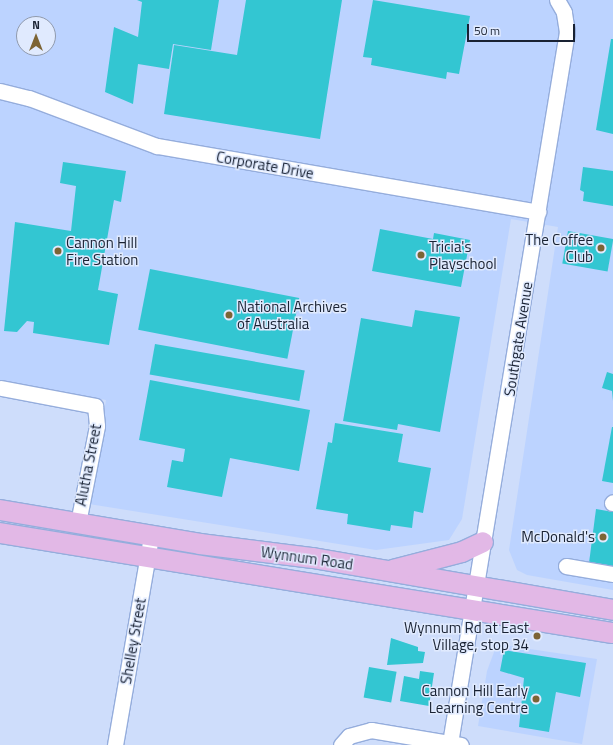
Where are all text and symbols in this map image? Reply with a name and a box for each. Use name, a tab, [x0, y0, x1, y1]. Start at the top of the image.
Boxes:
north arrow	[16, 16, 56, 56]
scale bar	[469, 16, 577, 42]
text: N	[32, 17, 40, 33]
text: 50 m	[474, 21, 500, 40]
street label: Corporate Drive	[215, 148, 315, 182]
place label: The Coffee Club	[525, 230, 593, 265]
place label: Cannon Hill Fire Station	[66, 233, 138, 268]
place label: Tricia's Playschool	[429, 237, 497, 272]
marker: The Coffee Club	[596, 243, 606, 253]
marker: Cannon Hill Fire Station	[53, 246, 63, 256]
marker: Tricia's Playschool	[416, 250, 426, 260]
street label: Southgate Avenue	[500, 280, 536, 398]
place label: National Archives of Australia	[237, 297, 347, 332]
marker: National Archives of Australia	[224, 310, 234, 320]
street label: Alutha Street	[71, 422, 105, 508]
place label: McDonald's	[521, 528, 595, 546]
marker: McDonald's	[598, 532, 608, 542]
street label: Wynnum Road	[260, 543, 354, 573]
street label: Shelley Street	[117, 596, 149, 686]
place label: Wynnum Rd at East Village, stop 34	[404, 618, 529, 653]
marker: Wynnum Rd at East Village, stop 34	[532, 631, 542, 641]
place label: Cannon Hill Early Learning Centre	[422, 681, 528, 716]
marker: Cannon Hill Early Learning Centre	[531, 694, 541, 704]

